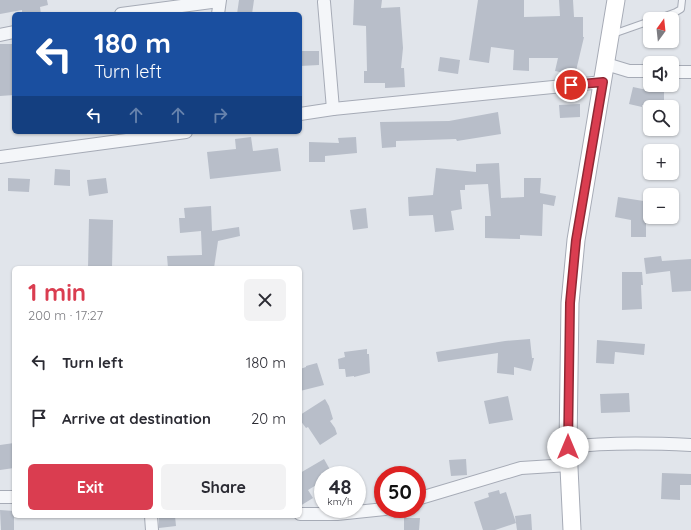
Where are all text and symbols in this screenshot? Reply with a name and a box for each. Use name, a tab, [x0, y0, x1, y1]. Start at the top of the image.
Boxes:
north arrow	[643, 12, 679, 48]
map controls	[643, 12, 679, 224]
text: 180 m	[94, 25, 171, 60]
icon: left	[28, 28, 80, 80]
button: sound	[643, 56, 679, 92]
text: Turn left	[94, 60, 162, 83]
pin	[554, 68, 588, 102]
icon: arrive	[560, 74, 582, 96]
button: search	[643, 100, 679, 136]
icon: left	[83, 104, 105, 126]
icon: ahead	[125, 104, 147, 126]
icon: ahead	[167, 104, 189, 126]
icon: right	[209, 104, 231, 126]
button: +	[643, 144, 679, 180]
button: −	[643, 188, 679, 224]
text: 1 min	[28, 277, 86, 307]
button: close	[244, 279, 286, 321]
text: 200 m · 17:27	[28, 307, 103, 323]
icon: left	[28, 351, 50, 373]
text: Turn left	[62, 353, 124, 372]
text: 180 m	[246, 353, 286, 372]
icon: arrive	[28, 407, 50, 429]
text: Arrive at destination	[62, 409, 211, 428]
text: 20 m	[251, 409, 286, 428]
position arrow	[547, 426, 589, 468]
button: Exit	[28, 464, 153, 510]
button: Share	[161, 464, 286, 510]
speed limit sign: 50	[374, 466, 426, 518]
text: 48	[329, 474, 351, 499]
text: km/h	[327, 495, 353, 508]

